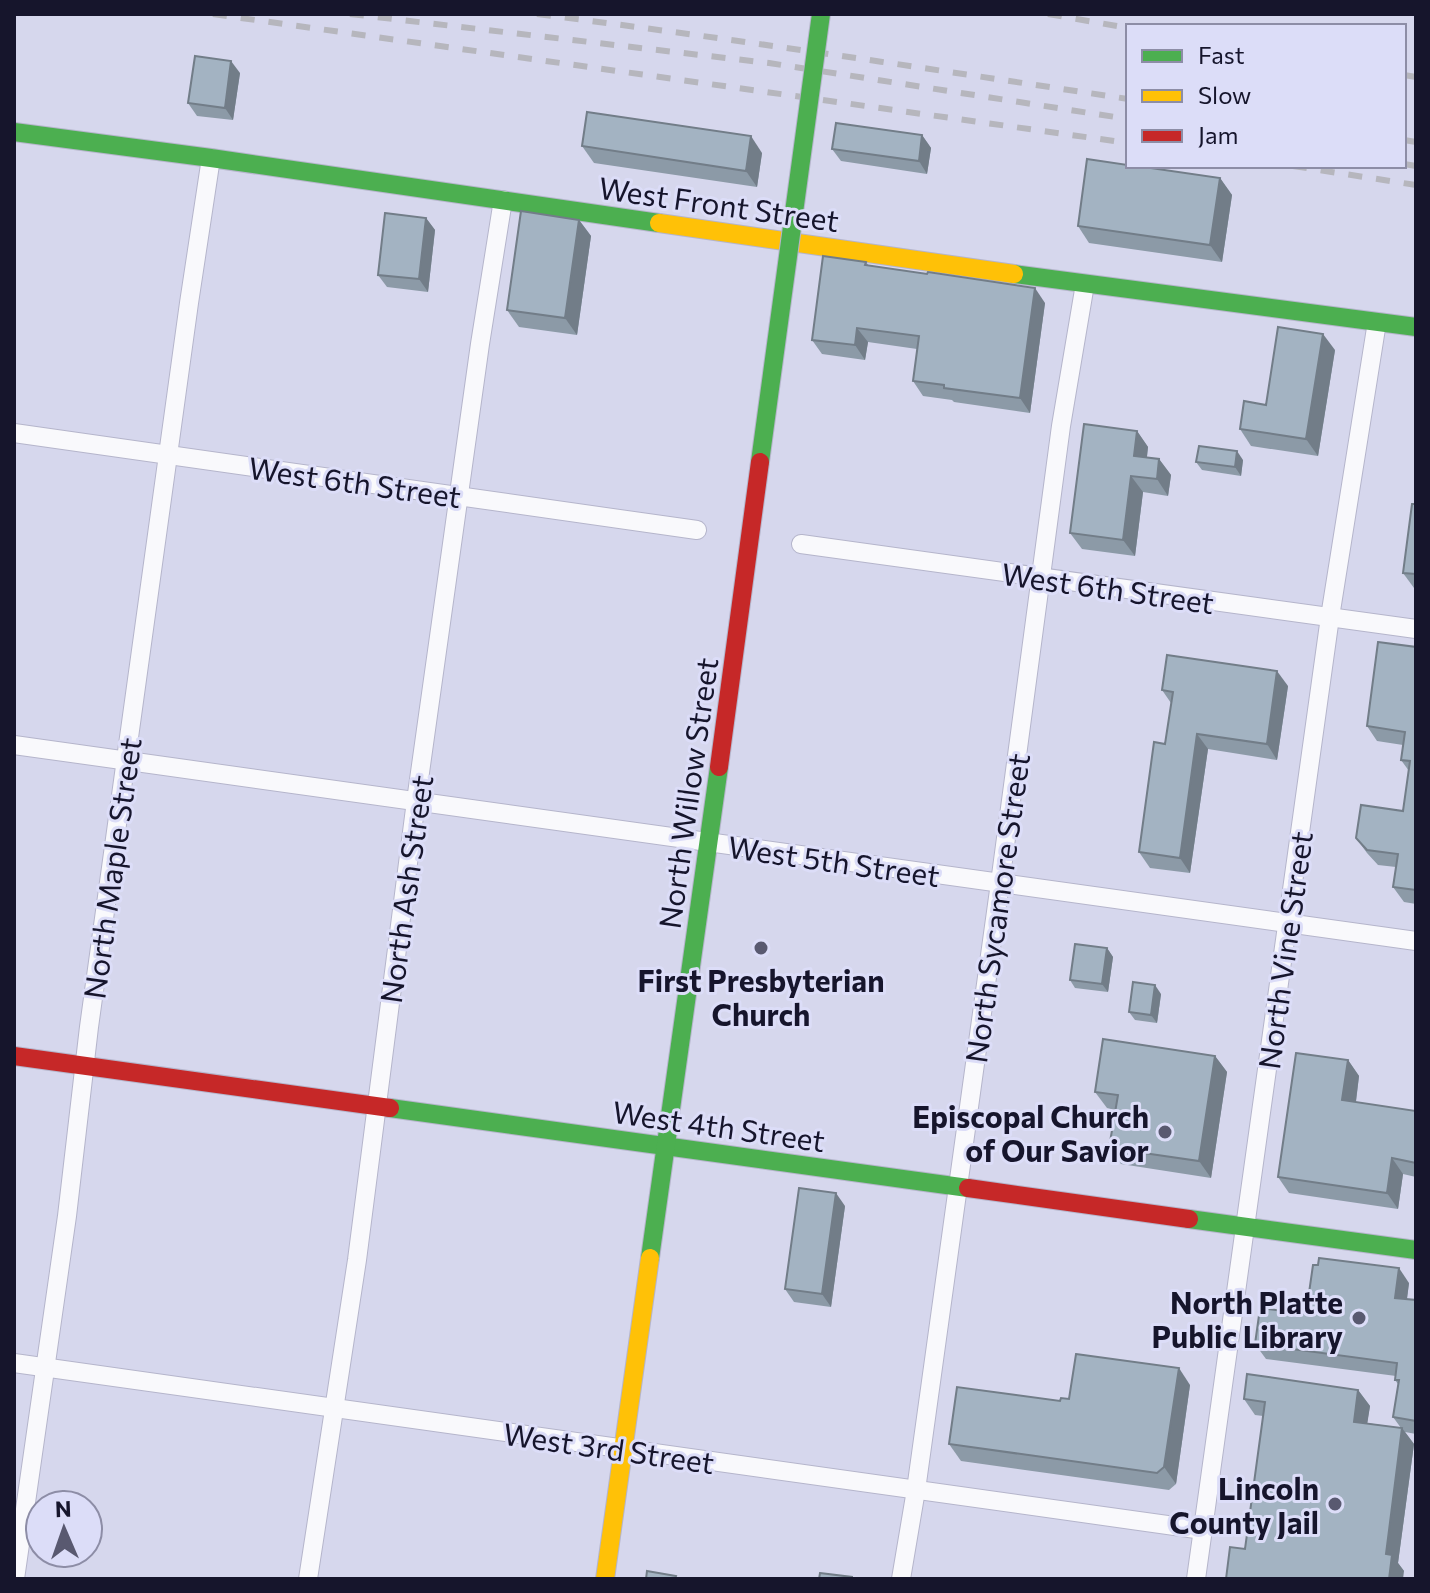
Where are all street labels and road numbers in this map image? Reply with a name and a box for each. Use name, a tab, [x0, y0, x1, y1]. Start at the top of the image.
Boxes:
street label: West Front Street	[597, 168, 841, 238]
street label: West 6th Street	[246, 448, 464, 514]
street label: West 6th Street	[999, 554, 1217, 620]
street label: North Willow Street	[650, 655, 724, 931]
street label: North Maple Street	[74, 735, 148, 1001]
street label: North Sycamore Street	[956, 751, 1036, 1065]
street label: North Ash Street	[371, 773, 439, 1005]
street label: West 5th Street	[726, 827, 942, 893]
street label: North Vine Street	[1249, 829, 1319, 1071]
street label: West 4th Street	[610, 1092, 828, 1158]
street label: West 3rd Street	[501, 1414, 717, 1480]

